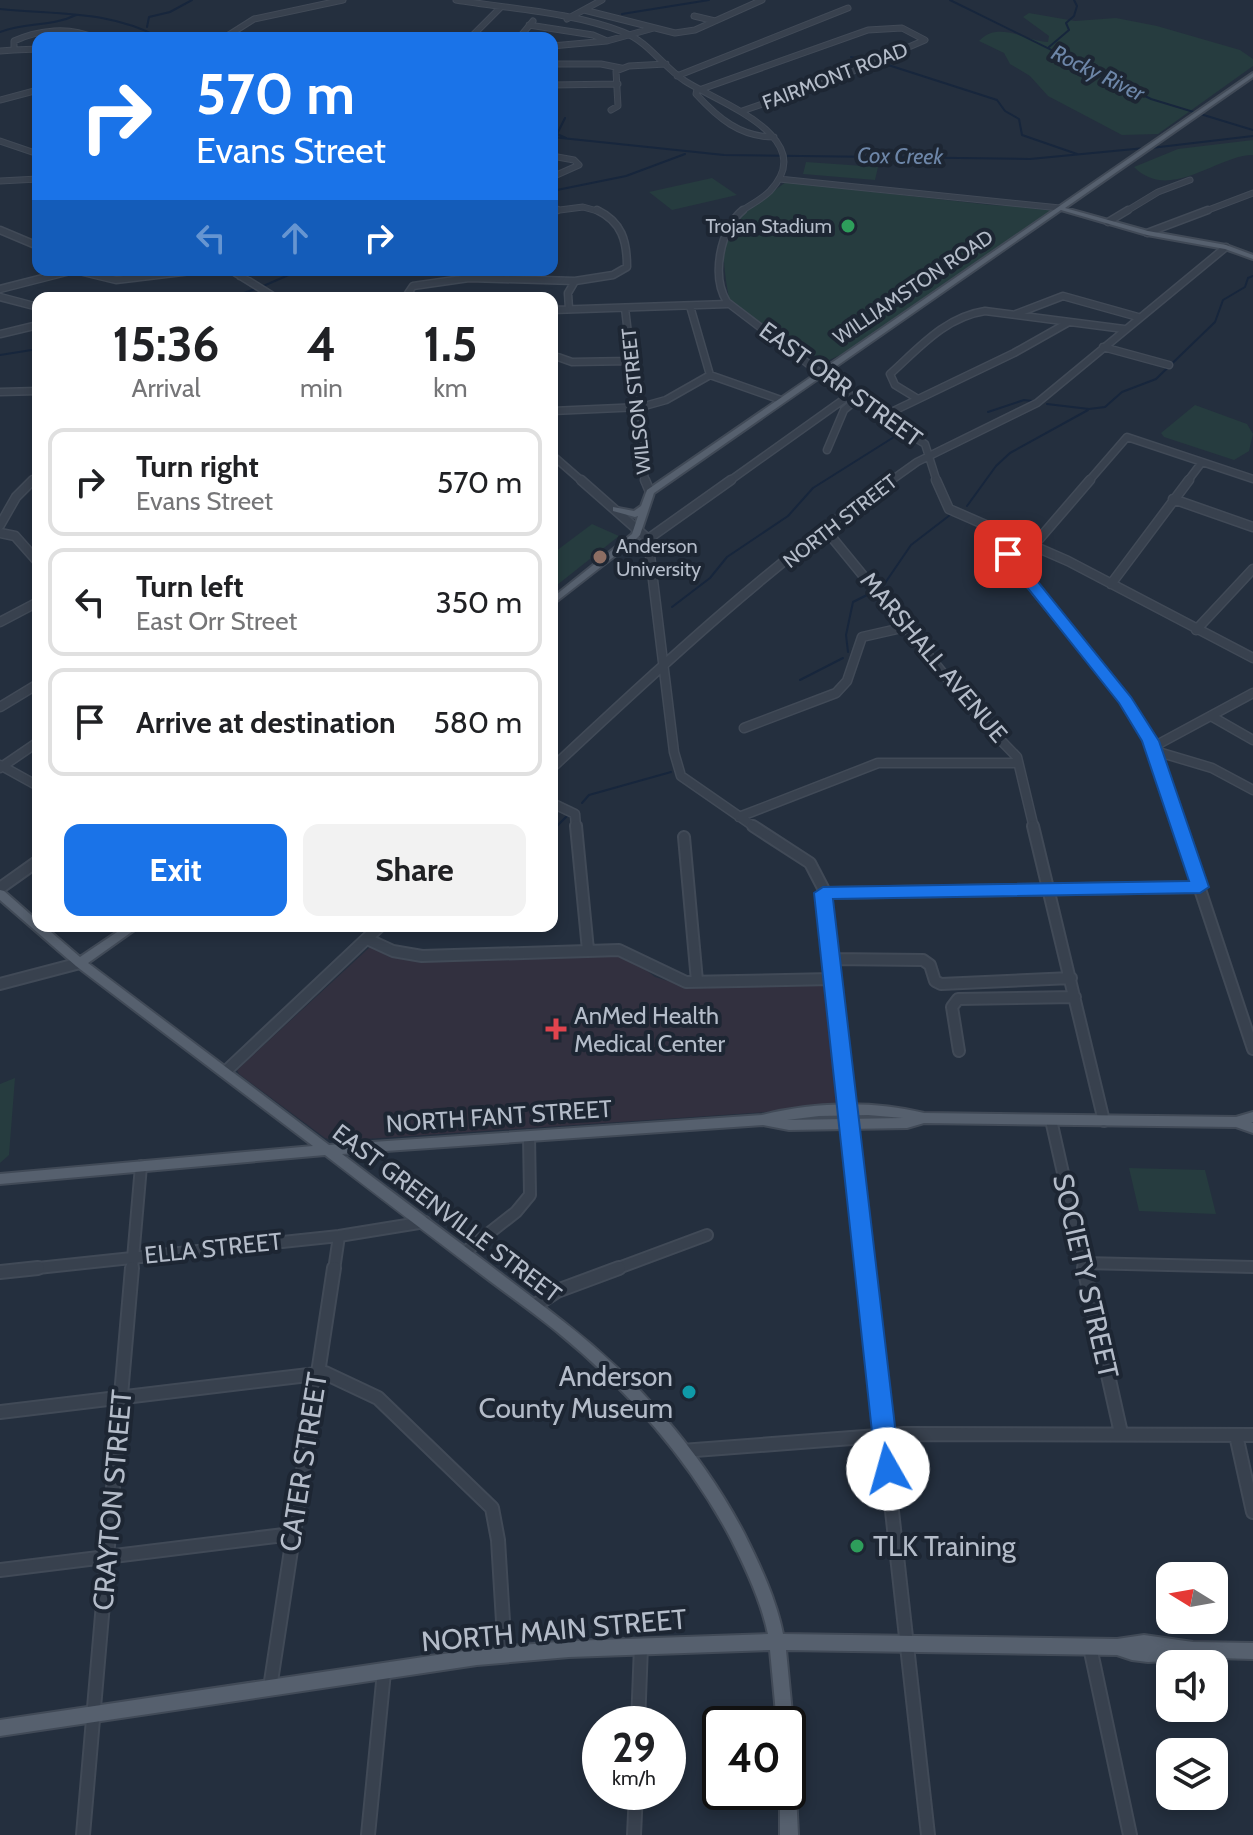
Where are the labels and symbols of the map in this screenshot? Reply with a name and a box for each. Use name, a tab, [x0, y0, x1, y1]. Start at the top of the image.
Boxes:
street label: FAIRMONT ROAD	[759, 37, 911, 115]
water label: Rocky River	[1047, 39, 1150, 108]
water label: Cox Creek	[857, 142, 944, 170]
place label: Trojan Stadium	[705, 214, 832, 238]
marker: Trojan Stadium	[839, 217, 857, 235]
street label: WILLIAMSTON ROAD	[828, 225, 998, 349]
street label: EAST ORR STREET	[754, 315, 928, 453]
street label: WILSON STREET	[616, 326, 656, 475]
street label: NORTH STREET	[778, 469, 902, 573]
pin	[974, 520, 1042, 588]
place label: Anderson University	[616, 534, 701, 581]
marker: Anderson University	[591, 548, 609, 566]
street label: MARSHALL AVENUE	[854, 566, 1014, 748]
place label: AnMed Health Medical Center	[574, 1001, 726, 1058]
marker: AnMed Health Medical Center	[545, 1018, 567, 1040]
street label: NORTH FANT STREET	[385, 1094, 613, 1138]
street label: EAST GREENVILLE STREET	[327, 1118, 567, 1309]
street label: SOCIETY STREET	[1046, 1170, 1126, 1382]
street label: ELLA STREET	[143, 1226, 283, 1270]
place label: Anderson County Museum	[479, 1359, 673, 1425]
street label: CATER STREET	[272, 1370, 334, 1554]
marker: Anderson County Museum	[680, 1383, 698, 1401]
street label: CRAYTON STREET	[85, 1388, 139, 1612]
position arrow	[846, 1427, 930, 1511]
place label: TLK Training	[873, 1529, 1017, 1563]
marker: TLK Training	[848, 1537, 866, 1555]
north arrow	[1156, 1562, 1228, 1634]
street label: NORTH MAIN STREET	[420, 1601, 688, 1659]
speed limit sign: 40	[702, 1706, 806, 1810]

